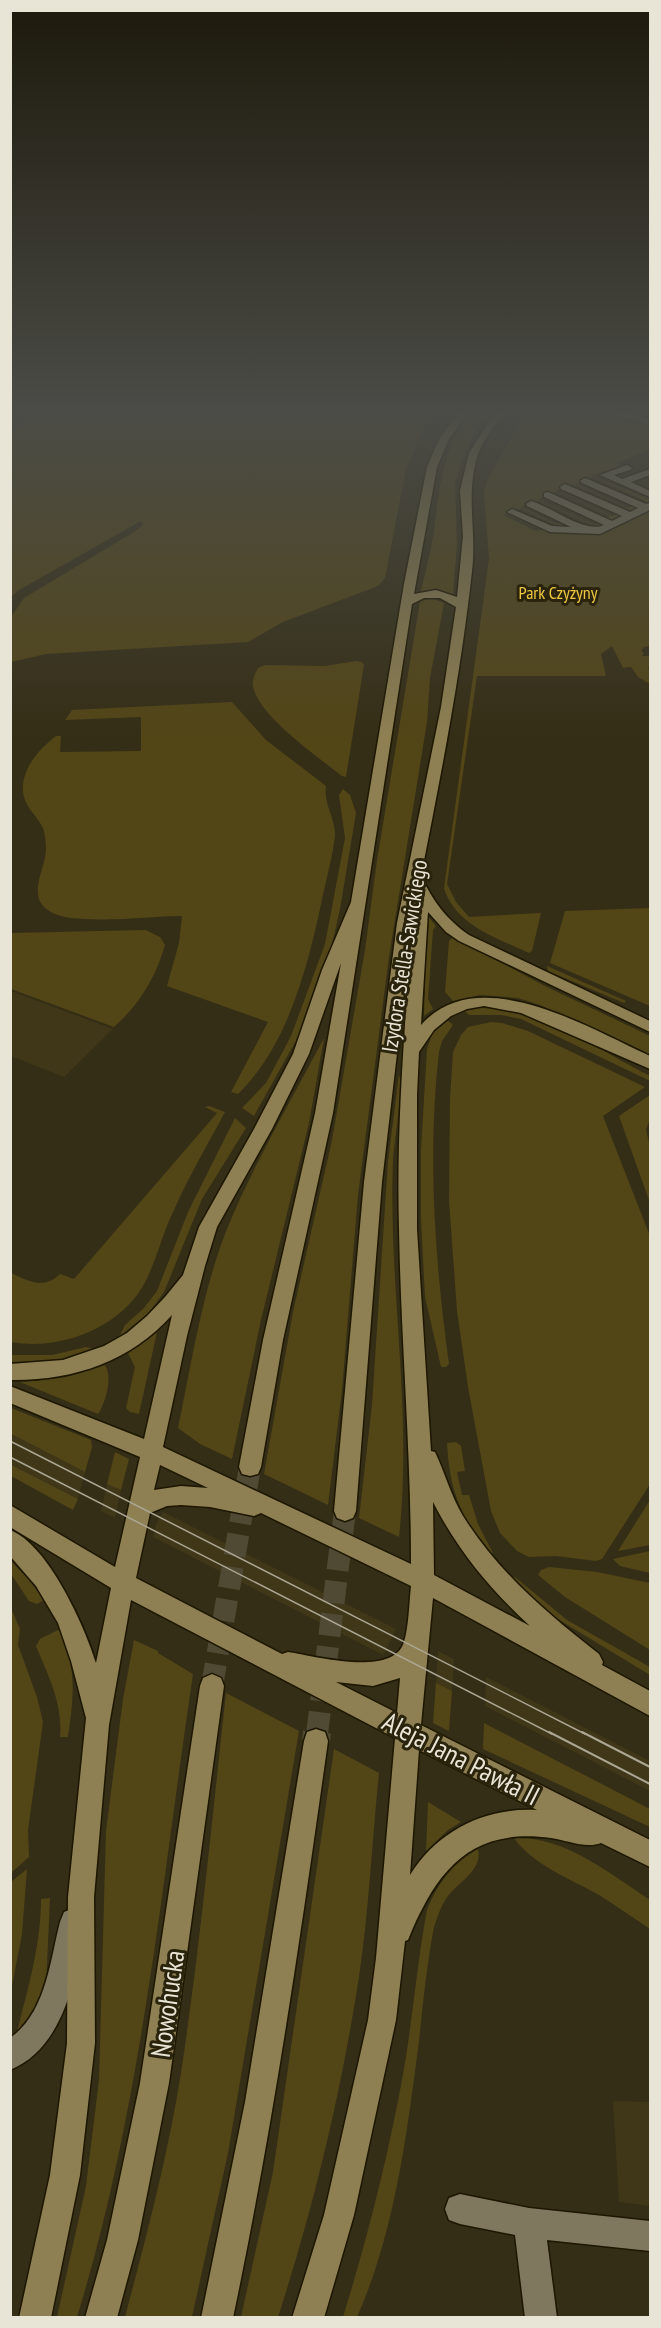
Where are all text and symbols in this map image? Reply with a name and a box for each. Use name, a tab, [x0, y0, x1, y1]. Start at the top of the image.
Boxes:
park label: Park Czyżyny	[519, 581, 598, 604]
street label: Izydora Stella-Sawickiego	[375, 858, 433, 1054]
street label: Aleja Jana Pawła II	[377, 1704, 546, 1812]
street label: Nowohucka	[143, 1948, 191, 2060]

